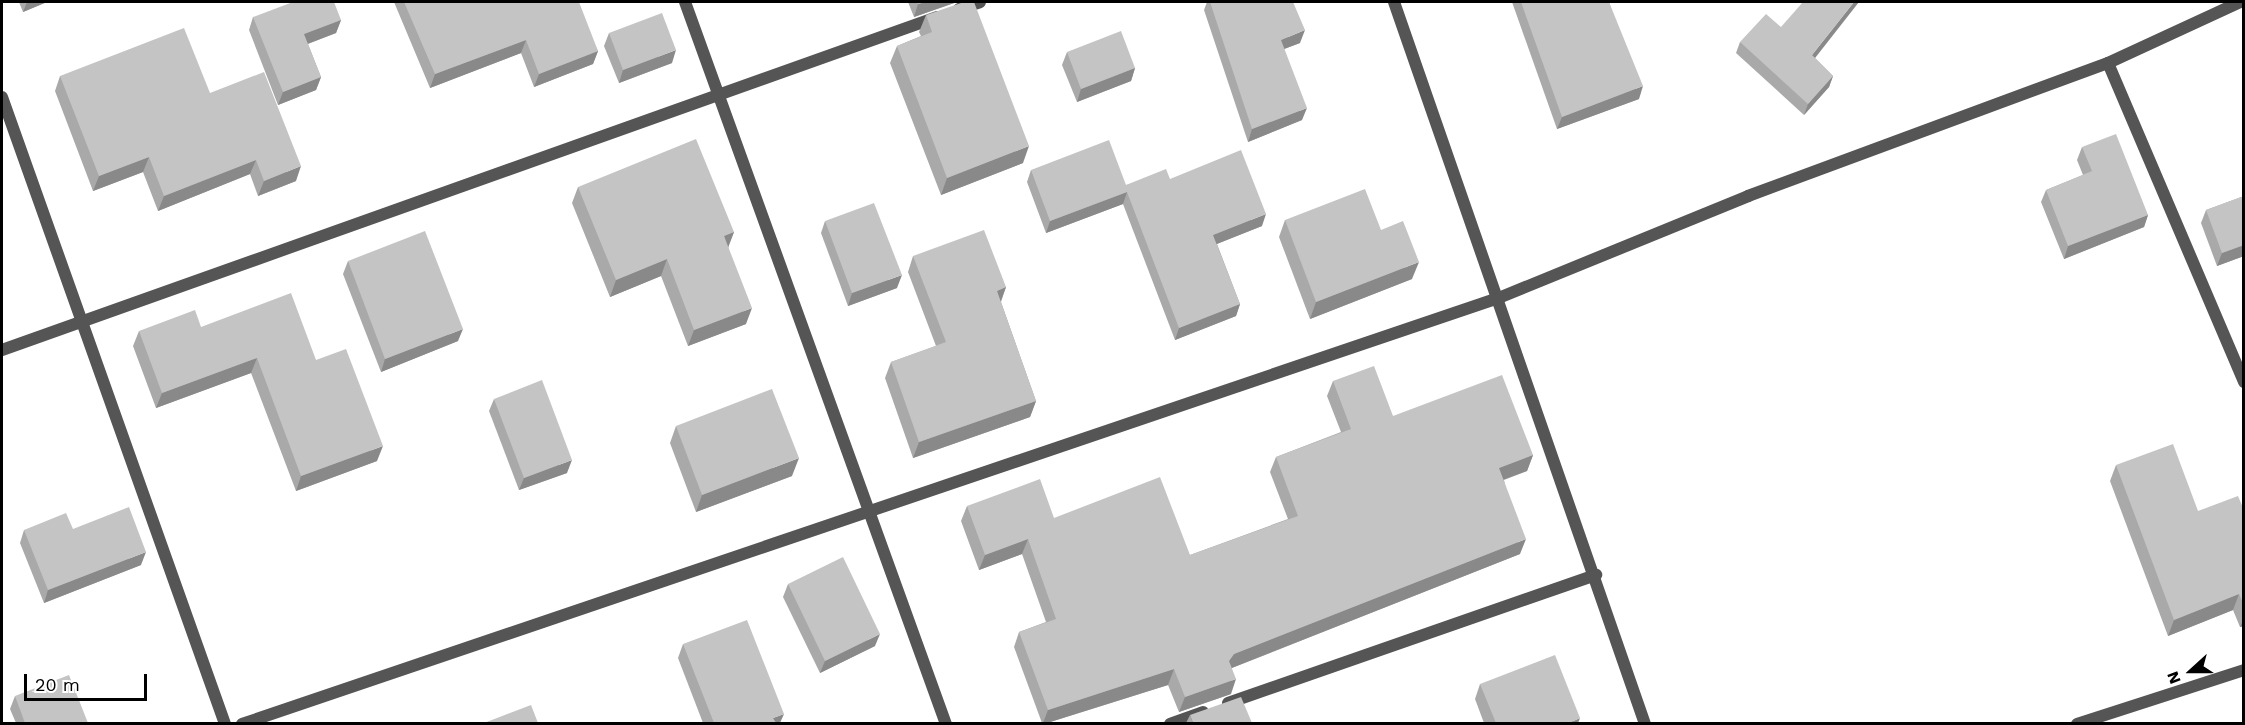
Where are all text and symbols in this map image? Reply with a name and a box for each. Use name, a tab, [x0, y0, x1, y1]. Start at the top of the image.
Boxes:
north arrow	[2161, 641, 2221, 701]
scale bar	[27, 662, 150, 700]
text: N	[2163, 669, 2185, 687]
text: 20 m	[35, 674, 80, 695]

